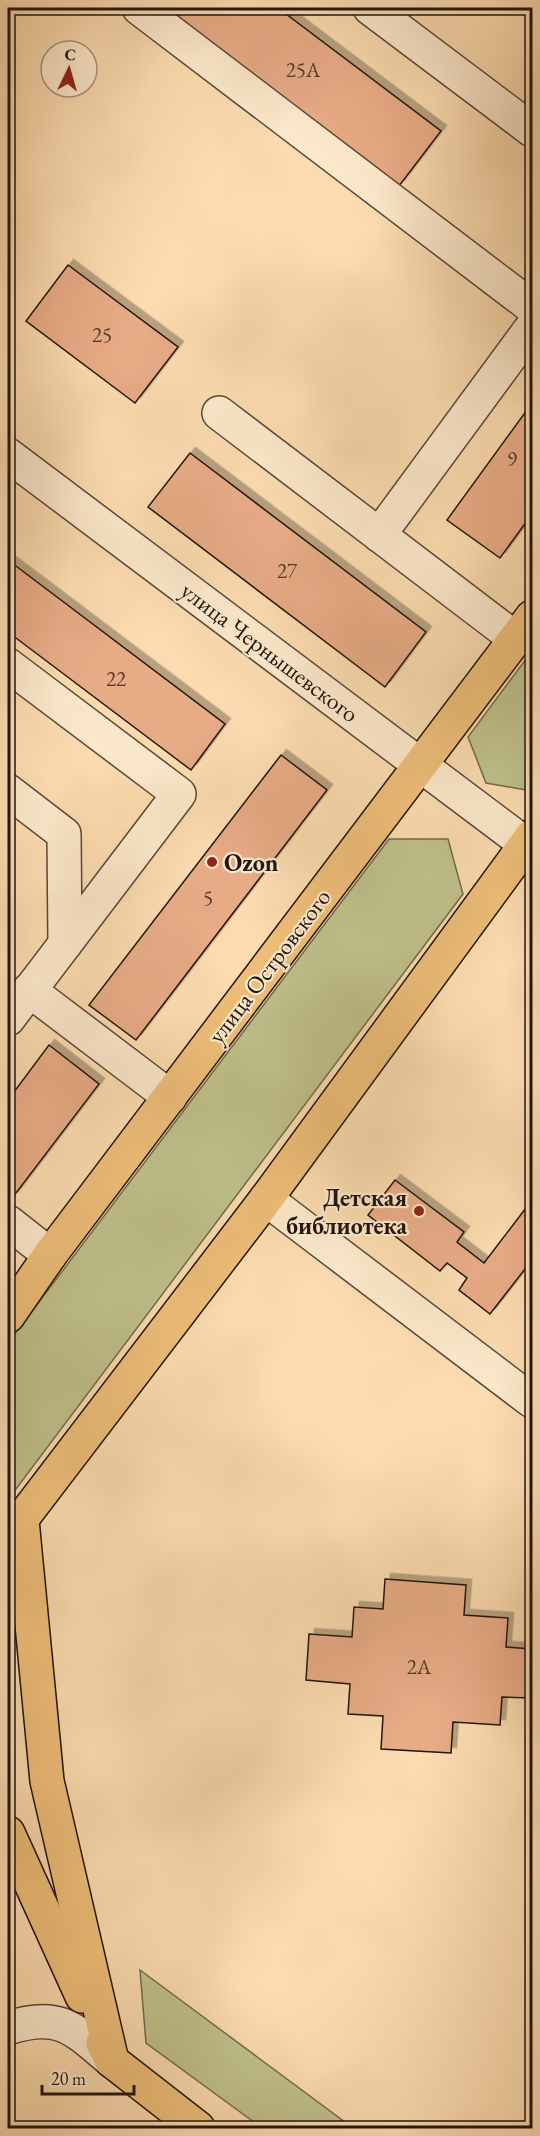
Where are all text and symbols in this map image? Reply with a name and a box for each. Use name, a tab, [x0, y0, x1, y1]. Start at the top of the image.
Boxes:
north arrow	[39, 39, 99, 99]
text: С	[64, 44, 77, 66]
house number: 25А	[286, 56, 321, 83]
house number: 25	[92, 321, 112, 348]
house number: 9	[507, 445, 517, 472]
house number: 27	[277, 557, 298, 584]
street label: улица Чернышевского	[175, 575, 365, 729]
house number: 22	[106, 665, 126, 692]
place label: Ozon	[224, 847, 279, 878]
marker: Ozon	[205, 855, 219, 869]
street label: улица Островского	[201, 882, 337, 1050]
house number: 5	[203, 884, 213, 911]
place label: Детская библиотека	[286, 1182, 407, 1241]
marker: Детская библиотека	[412, 1204, 426, 1218]
house number: 2А	[407, 1653, 432, 1680]
scale bar	[42, 2058, 134, 2096]
text: 20 m	[51, 2067, 86, 2090]

